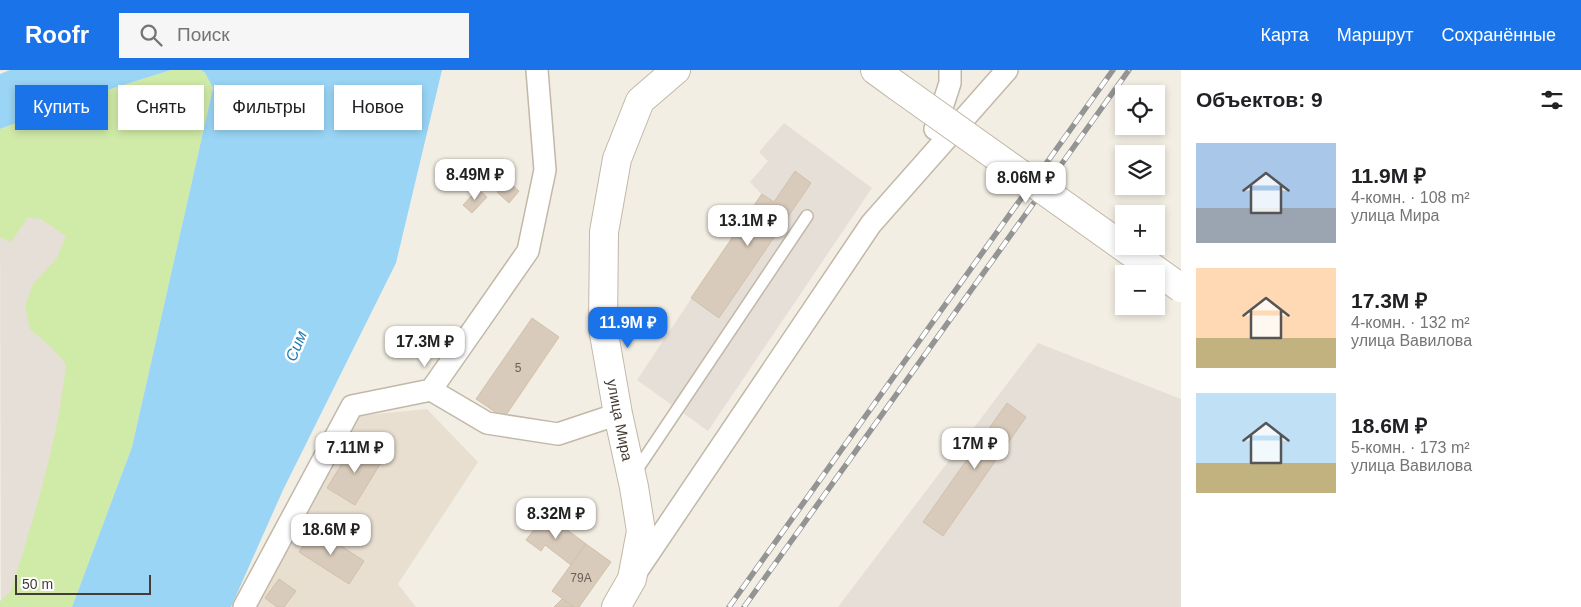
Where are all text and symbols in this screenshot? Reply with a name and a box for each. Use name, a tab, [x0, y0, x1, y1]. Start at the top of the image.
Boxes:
search box	[119, 13, 469, 58]
text: Roofr	[25, 21, 89, 48]
icon: search	[137, 21, 165, 49]
text: Поиск	[177, 24, 230, 45]
text: Карта	[1261, 25, 1309, 45]
text: Маршрут	[1337, 25, 1413, 45]
text: Сохранённые	[1441, 25, 1556, 45]
chip: Купить	[15, 85, 108, 130]
chip: Снять	[118, 85, 204, 130]
chip: Фильтры	[214, 85, 324, 130]
chip: Новое	[334, 85, 422, 130]
map controls	[1115, 85, 1165, 315]
button: locate	[1115, 85, 1165, 135]
icon: filters	[1538, 86, 1566, 114]
text: Объектов: 9	[1196, 88, 1323, 111]
button: layers	[1115, 145, 1165, 195]
pin: 8.49M ₽	[429, 158, 521, 201]
pin: 8.06M ₽	[980, 162, 1072, 204]
icon: home	[1236, 163, 1296, 223]
text: 11.9M ₽	[1351, 164, 1426, 187]
text: 8.49M ₽	[446, 166, 504, 183]
text: 8.06M ₽	[997, 169, 1055, 186]
text: 4-комн. · 108 m²	[1351, 189, 1470, 206]
pin: 13.1M ₽	[702, 204, 794, 247]
button: +	[1115, 205, 1165, 255]
text: улица Мира	[1351, 207, 1440, 224]
text: 13.1M ₽	[719, 212, 777, 229]
button: −	[1115, 265, 1165, 315]
icon: home	[1236, 288, 1296, 348]
text: 17.3M ₽	[1351, 289, 1427, 312]
pin: 11.9M ₽	[582, 306, 674, 349]
text: 11.9M ₽	[599, 314, 657, 331]
text: 4-комн. · 132 m²	[1351, 314, 1470, 331]
pin: 17.3M ₽	[379, 326, 471, 368]
water label: Сим	[282, 328, 310, 364]
text: улица Вавилова	[1351, 332, 1472, 349]
text: 17.3M ₽	[396, 333, 454, 350]
house number: 5	[515, 361, 522, 375]
street label: улица Мира	[604, 378, 636, 463]
icon: home	[1236, 413, 1296, 473]
text: 18.6M ₽	[1351, 414, 1427, 437]
pin: 17M ₽	[940, 428, 1010, 470]
pin: 7.11M ₽	[309, 432, 401, 474]
text: 17M ₽	[953, 435, 997, 452]
text: 7.11M ₽	[326, 439, 384, 456]
text: 5-комн. · 173 m²	[1351, 439, 1470, 456]
text: улица Вавилова	[1351, 457, 1472, 474]
pin: 8.32M ₽	[510, 498, 602, 540]
text: 8.32M ₽	[527, 505, 585, 522]
pin: 18.6M ₽	[285, 514, 377, 556]
text: 18.6M ₽	[302, 521, 360, 538]
house number: 79А	[570, 571, 592, 585]
scale bar	[15, 572, 151, 595]
text: 50 m	[22, 576, 53, 592]

